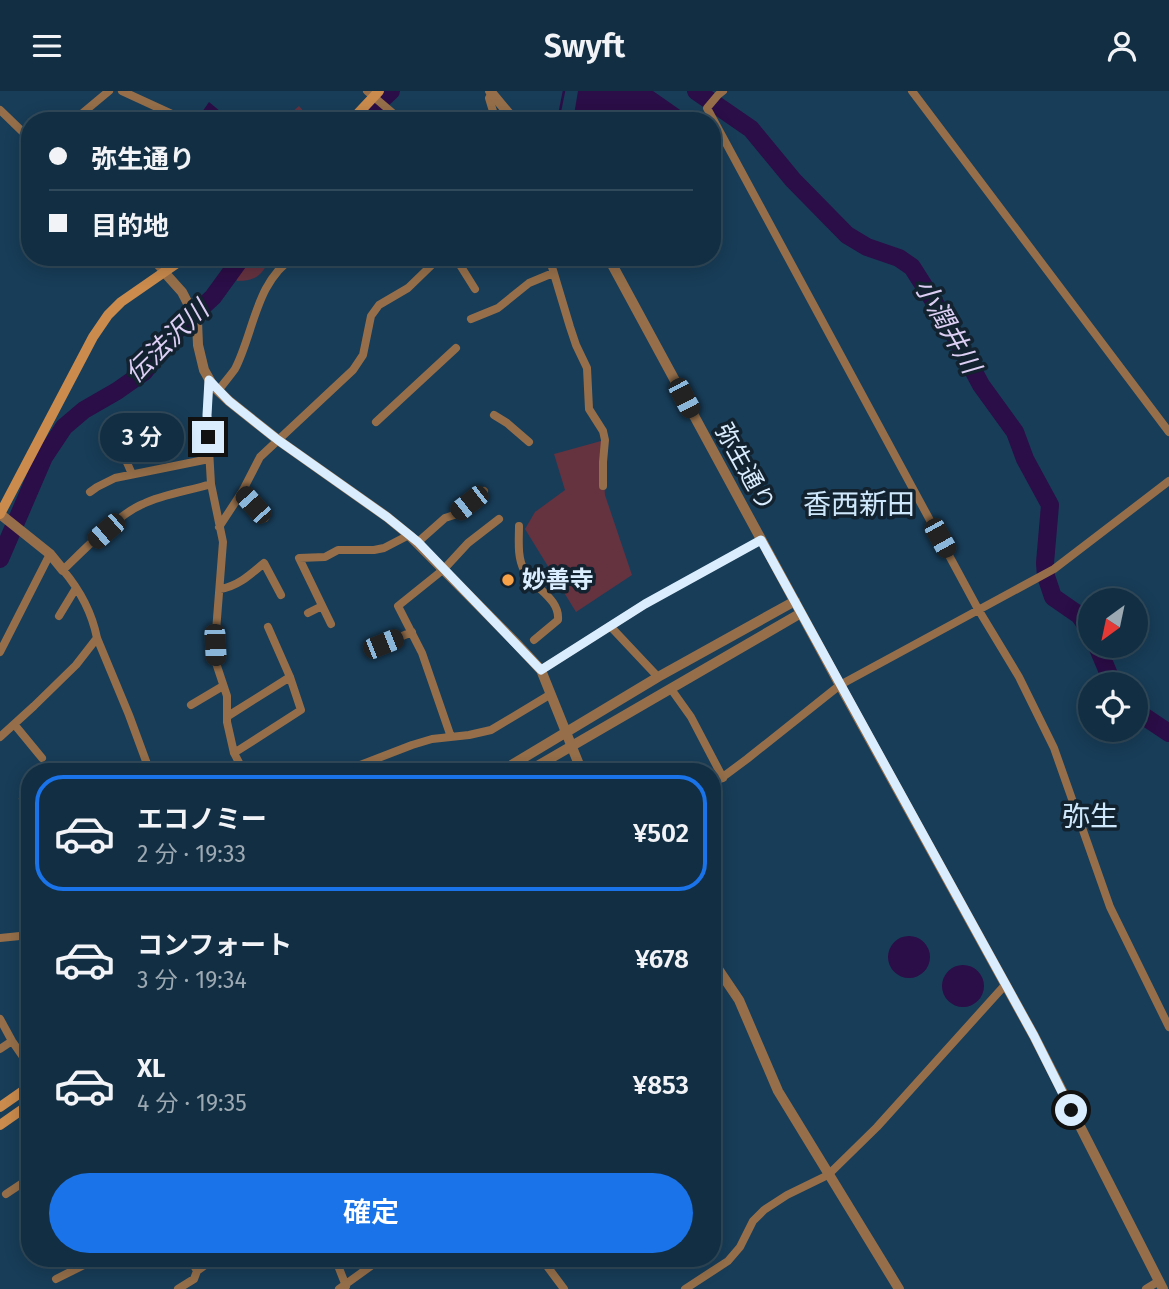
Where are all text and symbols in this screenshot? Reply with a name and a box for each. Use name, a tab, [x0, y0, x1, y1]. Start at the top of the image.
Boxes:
icon: menu	[28, 27, 66, 65]
text: Swyft	[544, 27, 625, 65]
icon: person	[1103, 27, 1141, 65]
text: 弥生通り	[91, 144, 195, 175]
text: 目的地	[91, 211, 169, 242]
water label: 小潤井川	[908, 273, 988, 381]
water label: 伝法沢川	[119, 293, 217, 389]
car	[665, 375, 704, 421]
callout: 3 分	[100, 413, 184, 461]
street label: 弥生通り	[709, 418, 781, 516]
route end	[192, 421, 224, 453]
text: 3 分	[122, 423, 162, 451]
car	[232, 482, 275, 528]
car	[446, 482, 493, 524]
district label: 香西新田	[803, 488, 915, 521]
car	[84, 509, 129, 553]
car	[921, 515, 960, 561]
place label: 妙善寺	[522, 566, 594, 594]
marker: 妙善寺	[500, 572, 516, 588]
north arrow	[1078, 588, 1148, 658]
map controls	[1078, 588, 1148, 742]
car	[204, 623, 227, 667]
car	[360, 626, 407, 662]
button: locate	[1078, 672, 1148, 742]
district label: 弥生	[1062, 800, 1118, 833]
icon: car	[53, 802, 116, 865]
text: エコノミー	[137, 804, 267, 835]
text: ¥502	[633, 818, 689, 849]
text: 2 分 · 19:33	[137, 840, 246, 868]
icon: car	[53, 928, 116, 991]
text: コンフォート	[137, 930, 292, 961]
text: ¥678	[635, 944, 689, 975]
text: 3 分 · 19:34	[137, 966, 247, 994]
text: XL	[137, 1053, 165, 1084]
icon: car	[53, 1054, 116, 1117]
text: ¥853	[633, 1070, 689, 1101]
text: 4 分 · 19:35	[137, 1089, 247, 1117]
route start	[1055, 1094, 1087, 1126]
button: 確定	[49, 1173, 693, 1253]

